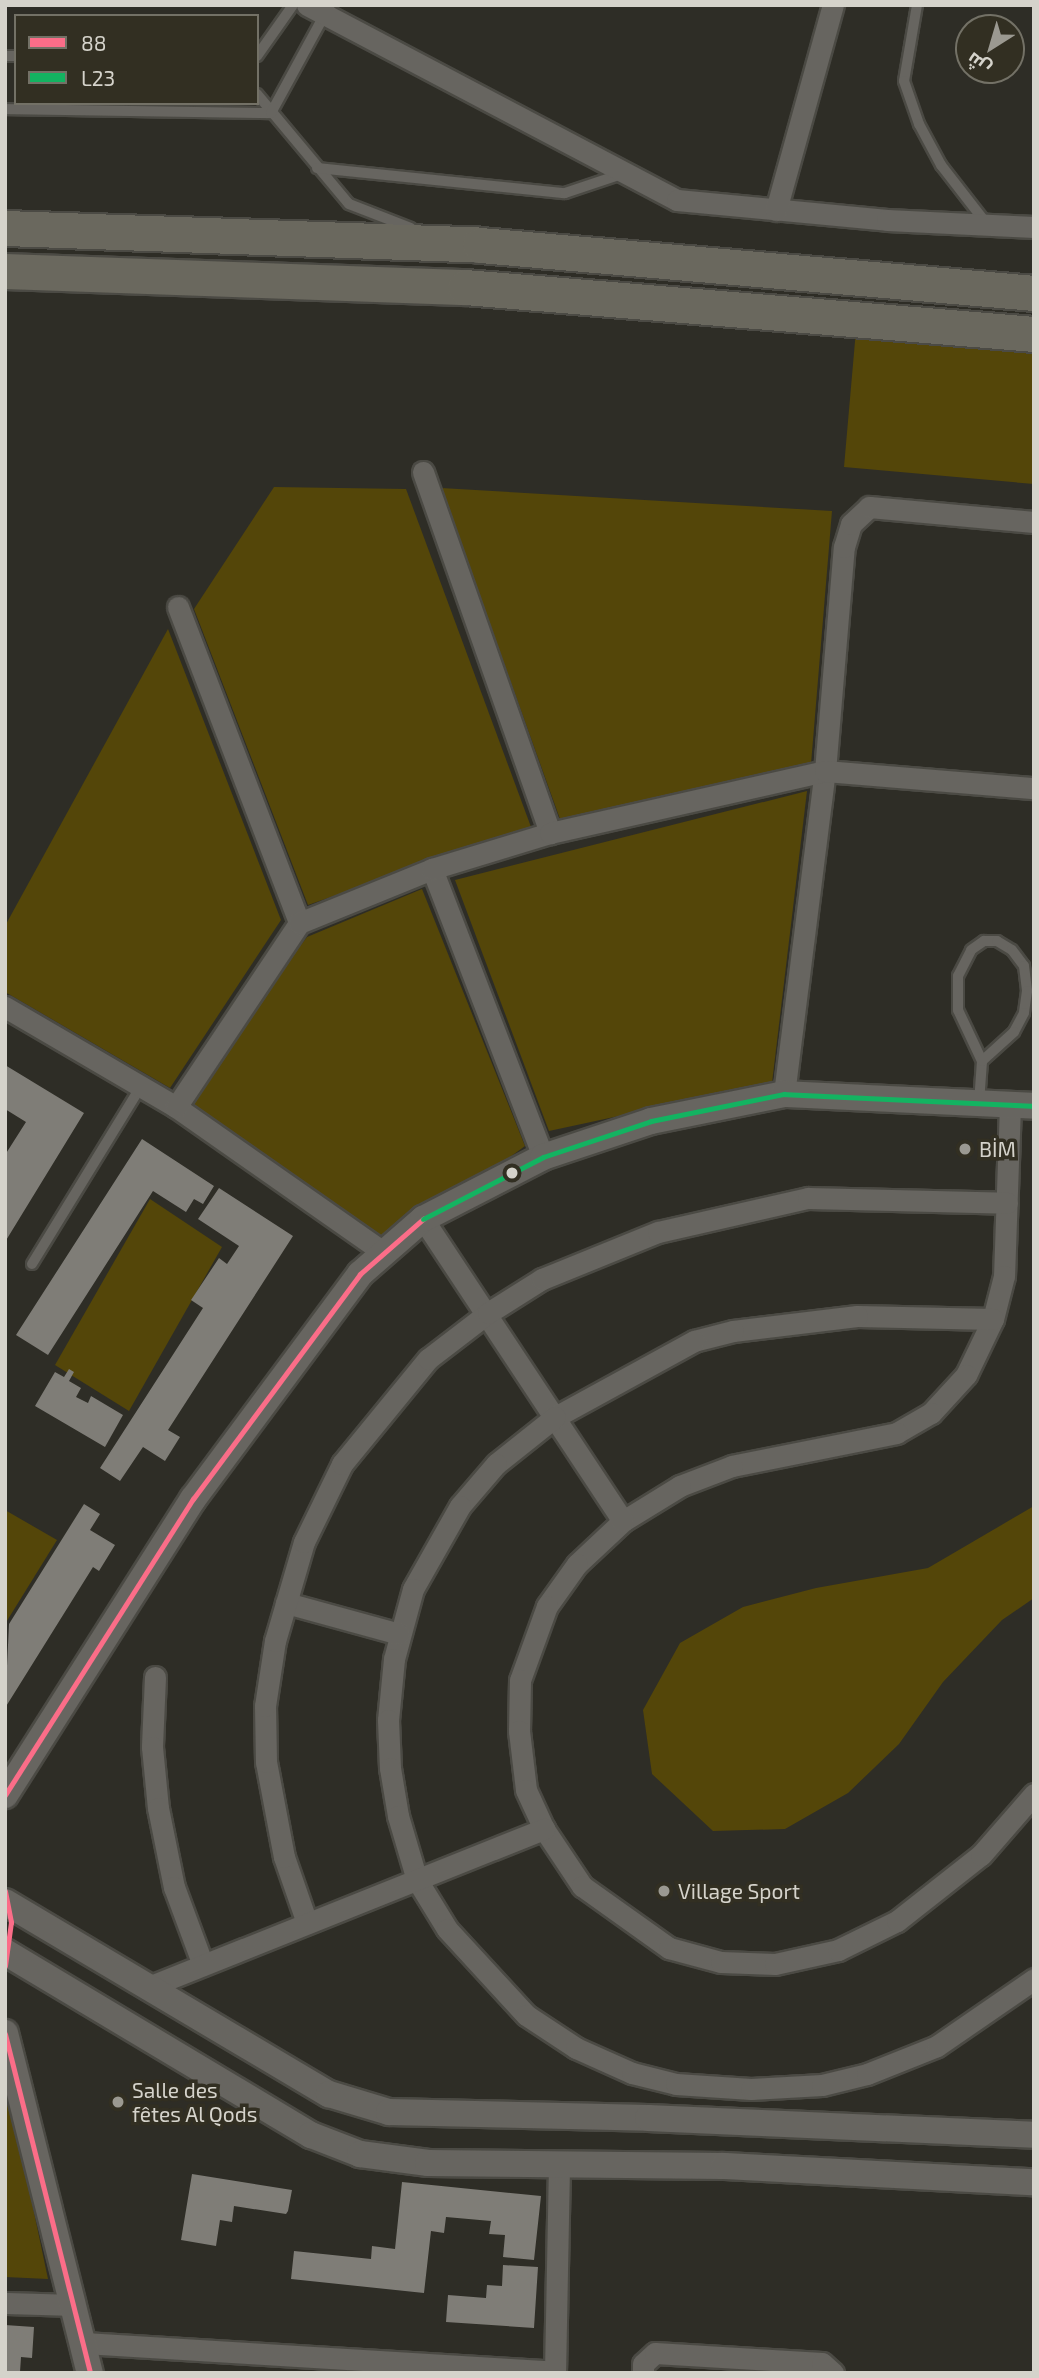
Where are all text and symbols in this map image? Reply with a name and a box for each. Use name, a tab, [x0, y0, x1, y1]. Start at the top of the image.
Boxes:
legend	[14, 14, 259, 105]
north arrow	[955, 14, 1025, 84]
text: 88	[81, 30, 107, 55]
text: ش	[962, 48, 995, 81]
text: L23	[81, 65, 115, 90]
place label: BİM	[979, 1136, 1016, 1162]
marker: BİM	[957, 1141, 973, 1157]
unlabelled marker	[505, 1166, 519, 1180]
place label: Village Sport	[678, 1878, 800, 1904]
marker: Village Sport	[656, 1883, 672, 1899]
place label: Salle des fêtes Al Qods	[132, 2077, 258, 2127]
marker: Salle des fêtes Al Qods	[110, 2094, 126, 2110]

